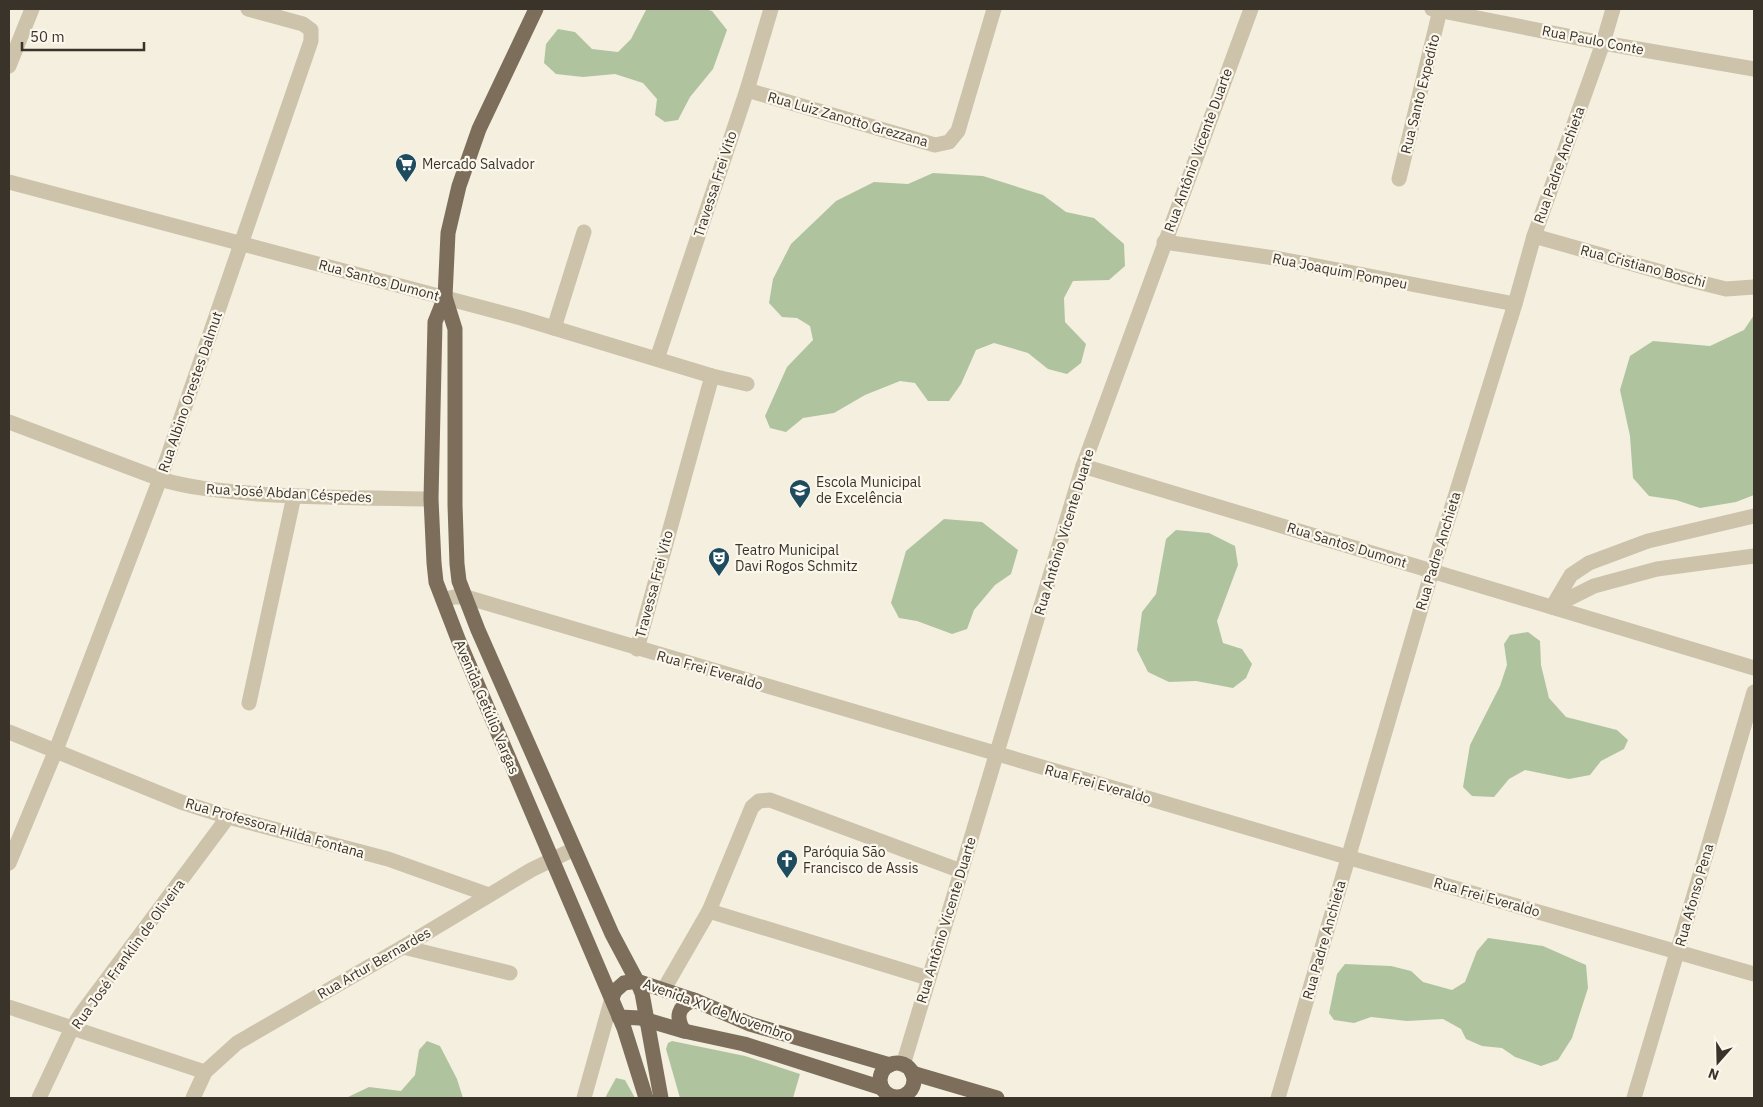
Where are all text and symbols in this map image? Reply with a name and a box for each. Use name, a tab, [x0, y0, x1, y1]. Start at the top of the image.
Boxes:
scale bar	[22, 20, 145, 52]
street label: Rua Paulo Conte	[1541, 21, 1646, 59]
text: 50 m	[30, 27, 65, 46]
street label: Rua Santo Expedito	[1396, 32, 1444, 156]
street label: Rua Antônio Vicente Duarte	[1160, 65, 1236, 234]
street label: Rua Luiz Zanotto Grezzana	[766, 87, 931, 151]
street label: Rua Padre Anchieta	[1529, 104, 1589, 226]
street label: Travessa Frei Vito	[689, 129, 741, 239]
supermarket icon: Mercado Salvador	[394, 152, 418, 183]
place label: Mercado Salvador	[422, 155, 535, 173]
street label: Rua Cristiano Boschi	[1578, 241, 1708, 291]
street label: Rua Joaquim Pompeu	[1271, 249, 1409, 293]
street label: Rua Santos Dumont	[317, 255, 441, 305]
street label: Rua Albino Orestes Dalmut	[154, 309, 226, 475]
street label: Rua Antônio Vicente Duarte	[1030, 446, 1098, 617]
place label: Escola Municipal de Excelência	[816, 473, 921, 507]
school or university icon: Escola Municipal de Excelência	[788, 478, 812, 509]
street label: Rua José Abdan Céspedes	[206, 480, 373, 506]
street label: Rua Padre Anchieta	[1411, 489, 1465, 613]
street label: Rua Santos Dumont	[1285, 518, 1409, 572]
street label: Travessa Frei Vito	[631, 528, 677, 640]
place label: Teatro Municipal Davi Rogos Schmitz	[735, 541, 858, 575]
theatre icon: Teatro Municipal Davi Rogos Schmitz	[707, 546, 731, 577]
street label: Avenida Getúlio Vargas	[451, 637, 524, 777]
street label: Rua Frei Everaldo	[655, 646, 765, 694]
street label: Rua Frei Everaldo	[1043, 760, 1153, 808]
street label: Rua Professora Hilda Fontana	[183, 794, 367, 862]
street label: Rua Antônio Vicente Duarte	[912, 834, 980, 1005]
street label: Rua Afonso Pena	[1671, 841, 1717, 949]
place label: Paróquia São Francisco de Assis	[803, 843, 919, 877]
church icon: Paróquia São Francisco de Assis	[775, 848, 799, 879]
street label: Rua Frei Everaldo	[1432, 873, 1542, 921]
street label: Rua José Franklin de Oliveira	[67, 875, 189, 1033]
street label: Rua Padre Anchieta	[1298, 878, 1350, 1002]
street label: Rua Artur Bernardes	[314, 923, 434, 1003]
street label: Avenida XV de Novembro	[641, 974, 796, 1046]
north arrow	[1693, 1037, 1743, 1087]
text: N	[1706, 1064, 1721, 1084]

